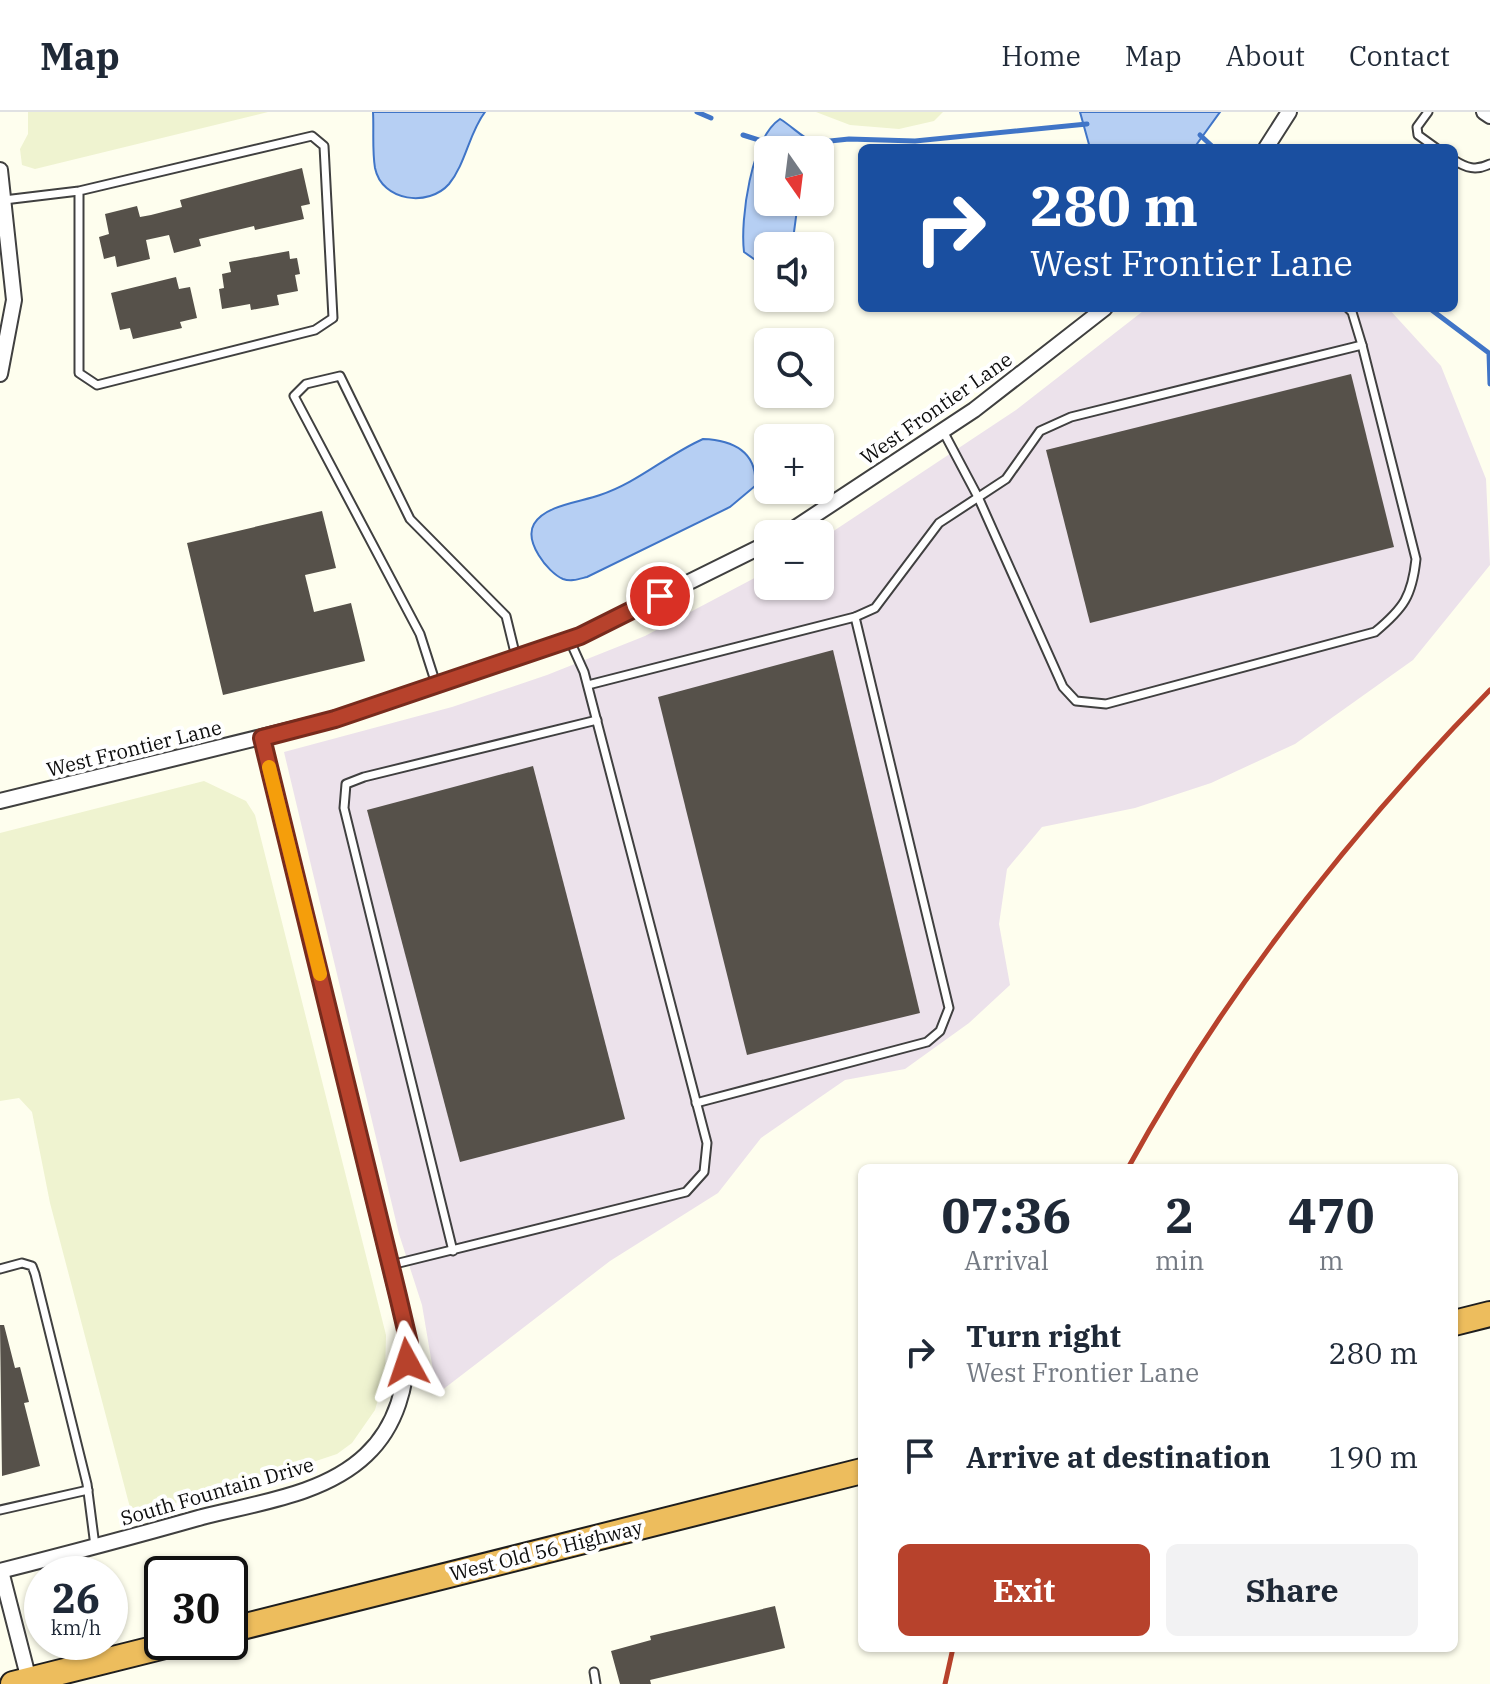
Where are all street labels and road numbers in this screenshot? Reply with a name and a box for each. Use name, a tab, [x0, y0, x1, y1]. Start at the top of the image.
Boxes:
street label: West Frontier Lane	[855, 346, 1017, 470]
street label: West Frontier Lane	[44, 713, 224, 783]
street label: South Fountain Drive	[117, 1450, 317, 1532]
street label: West Old 56 Highway	[447, 1513, 646, 1587]

